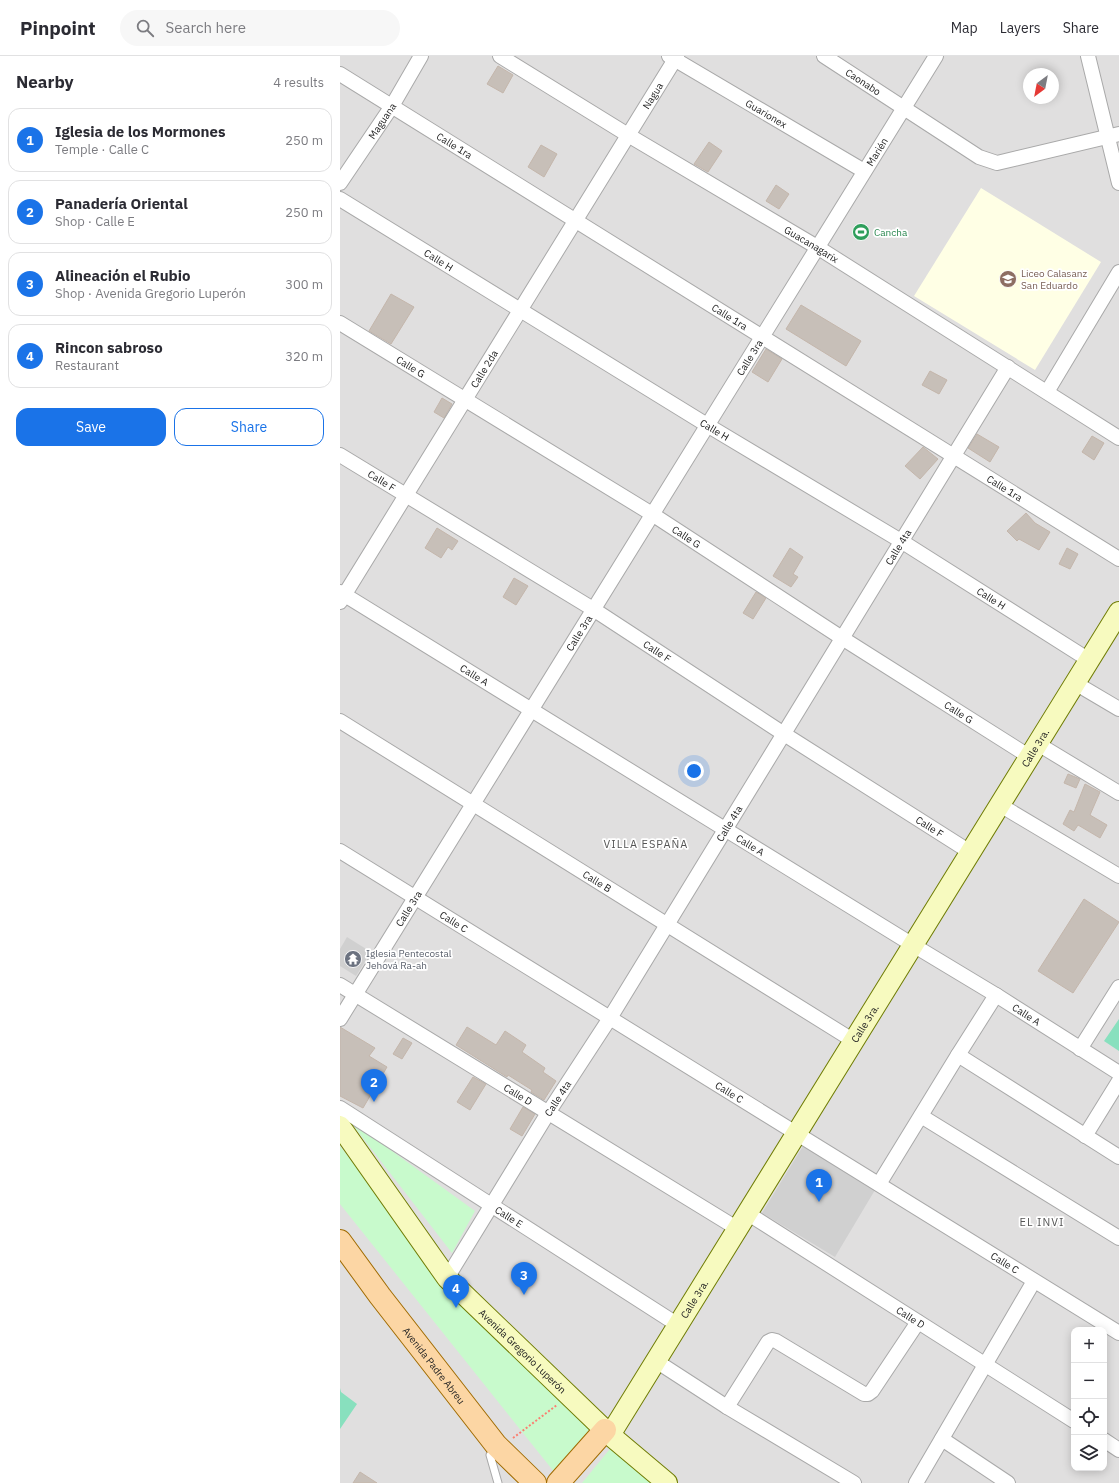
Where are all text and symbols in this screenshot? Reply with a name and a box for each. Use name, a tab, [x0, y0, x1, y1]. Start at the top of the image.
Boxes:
search box	[120, 10, 400, 46]
text: Pinpoint	[20, 16, 96, 40]
icon: search	[134, 17, 156, 39]
text: Search here	[166, 18, 246, 37]
text: Map	[951, 19, 978, 37]
text: Layers	[1000, 19, 1041, 37]
text: Share	[1063, 19, 1099, 37]
street label: Caonabo	[843, 66, 884, 99]
north arrow	[1023, 68, 1059, 104]
text: Nearby	[16, 71, 74, 93]
text: 4 results	[273, 74, 324, 91]
street label: Nagua	[640, 80, 666, 112]
street label: Guarionex	[743, 97, 789, 131]
street label: Maguana	[366, 100, 400, 142]
text: Iglesia de los Mormones	[55, 122, 225, 141]
street label: Calle 1ra	[434, 130, 475, 162]
text: 1	[26, 132, 34, 149]
text: 250 m	[285, 132, 323, 149]
street label: Marién	[864, 135, 891, 168]
text: Temple · Calle C	[55, 141, 149, 158]
text: Panadería Oriental	[55, 194, 188, 213]
text: 2	[26, 204, 34, 221]
text: 250 m	[285, 204, 323, 221]
text: Shop · Calle E	[55, 213, 135, 230]
sports icon: Cancha	[851, 222, 871, 242]
street label: Guacanagarix	[782, 223, 841, 266]
place label: Cancha	[874, 226, 908, 239]
street label: Calle H	[422, 246, 456, 274]
text: Alineación el Rubio	[55, 266, 190, 285]
place label: Liceo Calasanz San Eduardo	[1021, 267, 1087, 292]
school or university icon: Liceo Calasanz San Eduardo	[998, 269, 1018, 289]
text: 3	[26, 276, 34, 293]
text: 300 m	[285, 276, 323, 293]
text: Shop · Avenida Gregorio Luperón	[55, 285, 246, 302]
street label: Calle 1ra	[709, 301, 750, 333]
street label: Calle 3ra	[734, 337, 766, 378]
text: Rincon sabroso	[55, 338, 163, 357]
street label: Calle 2da	[468, 347, 501, 390]
text: 4	[26, 348, 34, 365]
text: 320 m	[285, 348, 323, 365]
street label: Calle G	[394, 353, 428, 381]
text: Restaurant	[55, 357, 119, 374]
button: Save	[16, 408, 166, 446]
button: Share	[174, 408, 324, 446]
street label: Calle H	[697, 416, 731, 444]
street label: Calle F	[365, 467, 398, 495]
street label: Calle 1ra	[984, 472, 1025, 505]
street label: Calle G	[669, 523, 703, 551]
street label: Calle 4ta	[883, 526, 915, 568]
street label: Calle H	[974, 585, 1008, 613]
street label: Calle 3ra	[563, 612, 596, 654]
street label: Calle F	[641, 638, 674, 665]
street label: Calle A	[458, 662, 491, 689]
street label: Calle G	[942, 698, 976, 726]
street label: Calle 3ra.	[1019, 727, 1052, 770]
your location	[684, 761, 704, 781]
street label: Calle 4ta	[714, 803, 746, 844]
street label: Calle F	[913, 813, 946, 841]
street label: Calle A	[733, 832, 767, 859]
district label: VILLA ESPAÑA	[604, 837, 688, 851]
street label: Calle B	[580, 868, 614, 895]
street label: Calle 3ra	[393, 888, 425, 929]
street label: Calle C	[437, 908, 470, 936]
place label: Iglesia Pentecostal Jehová Ra-ah	[366, 947, 452, 972]
temple icon: Iglesia Pentecostal Jehová Ra-ah	[343, 949, 363, 969]
street label: Calle A	[1010, 1001, 1043, 1029]
street label: Calle 3ra.	[848, 1002, 882, 1045]
pin: 2	[361, 1069, 387, 1102]
street label: Calle 4ta	[542, 1078, 575, 1119]
street label: Calle C	[713, 1079, 746, 1106]
street label: Calle D	[501, 1081, 535, 1109]
pin: 1	[806, 1169, 832, 1202]
street label: Calle E	[492, 1203, 525, 1231]
district label: EL INVI	[1020, 1215, 1064, 1229]
street label: Calle C	[988, 1249, 1021, 1277]
pin: 3	[511, 1262, 537, 1295]
pin: 4	[443, 1275, 469, 1308]
street label: Calle 3ra.	[678, 1278, 711, 1321]
street label: Calle D	[894, 1304, 927, 1332]
street label: Avenida Gregorio Luperón	[476, 1306, 569, 1396]
street label: Avenida Padre Abreu	[400, 1325, 468, 1407]
map controls	[1071, 1327, 1107, 1471]
button: +	[1071, 1327, 1107, 1363]
button: −	[1071, 1363, 1107, 1399]
button: locate	[1071, 1399, 1107, 1435]
button: layers	[1071, 1435, 1107, 1471]

